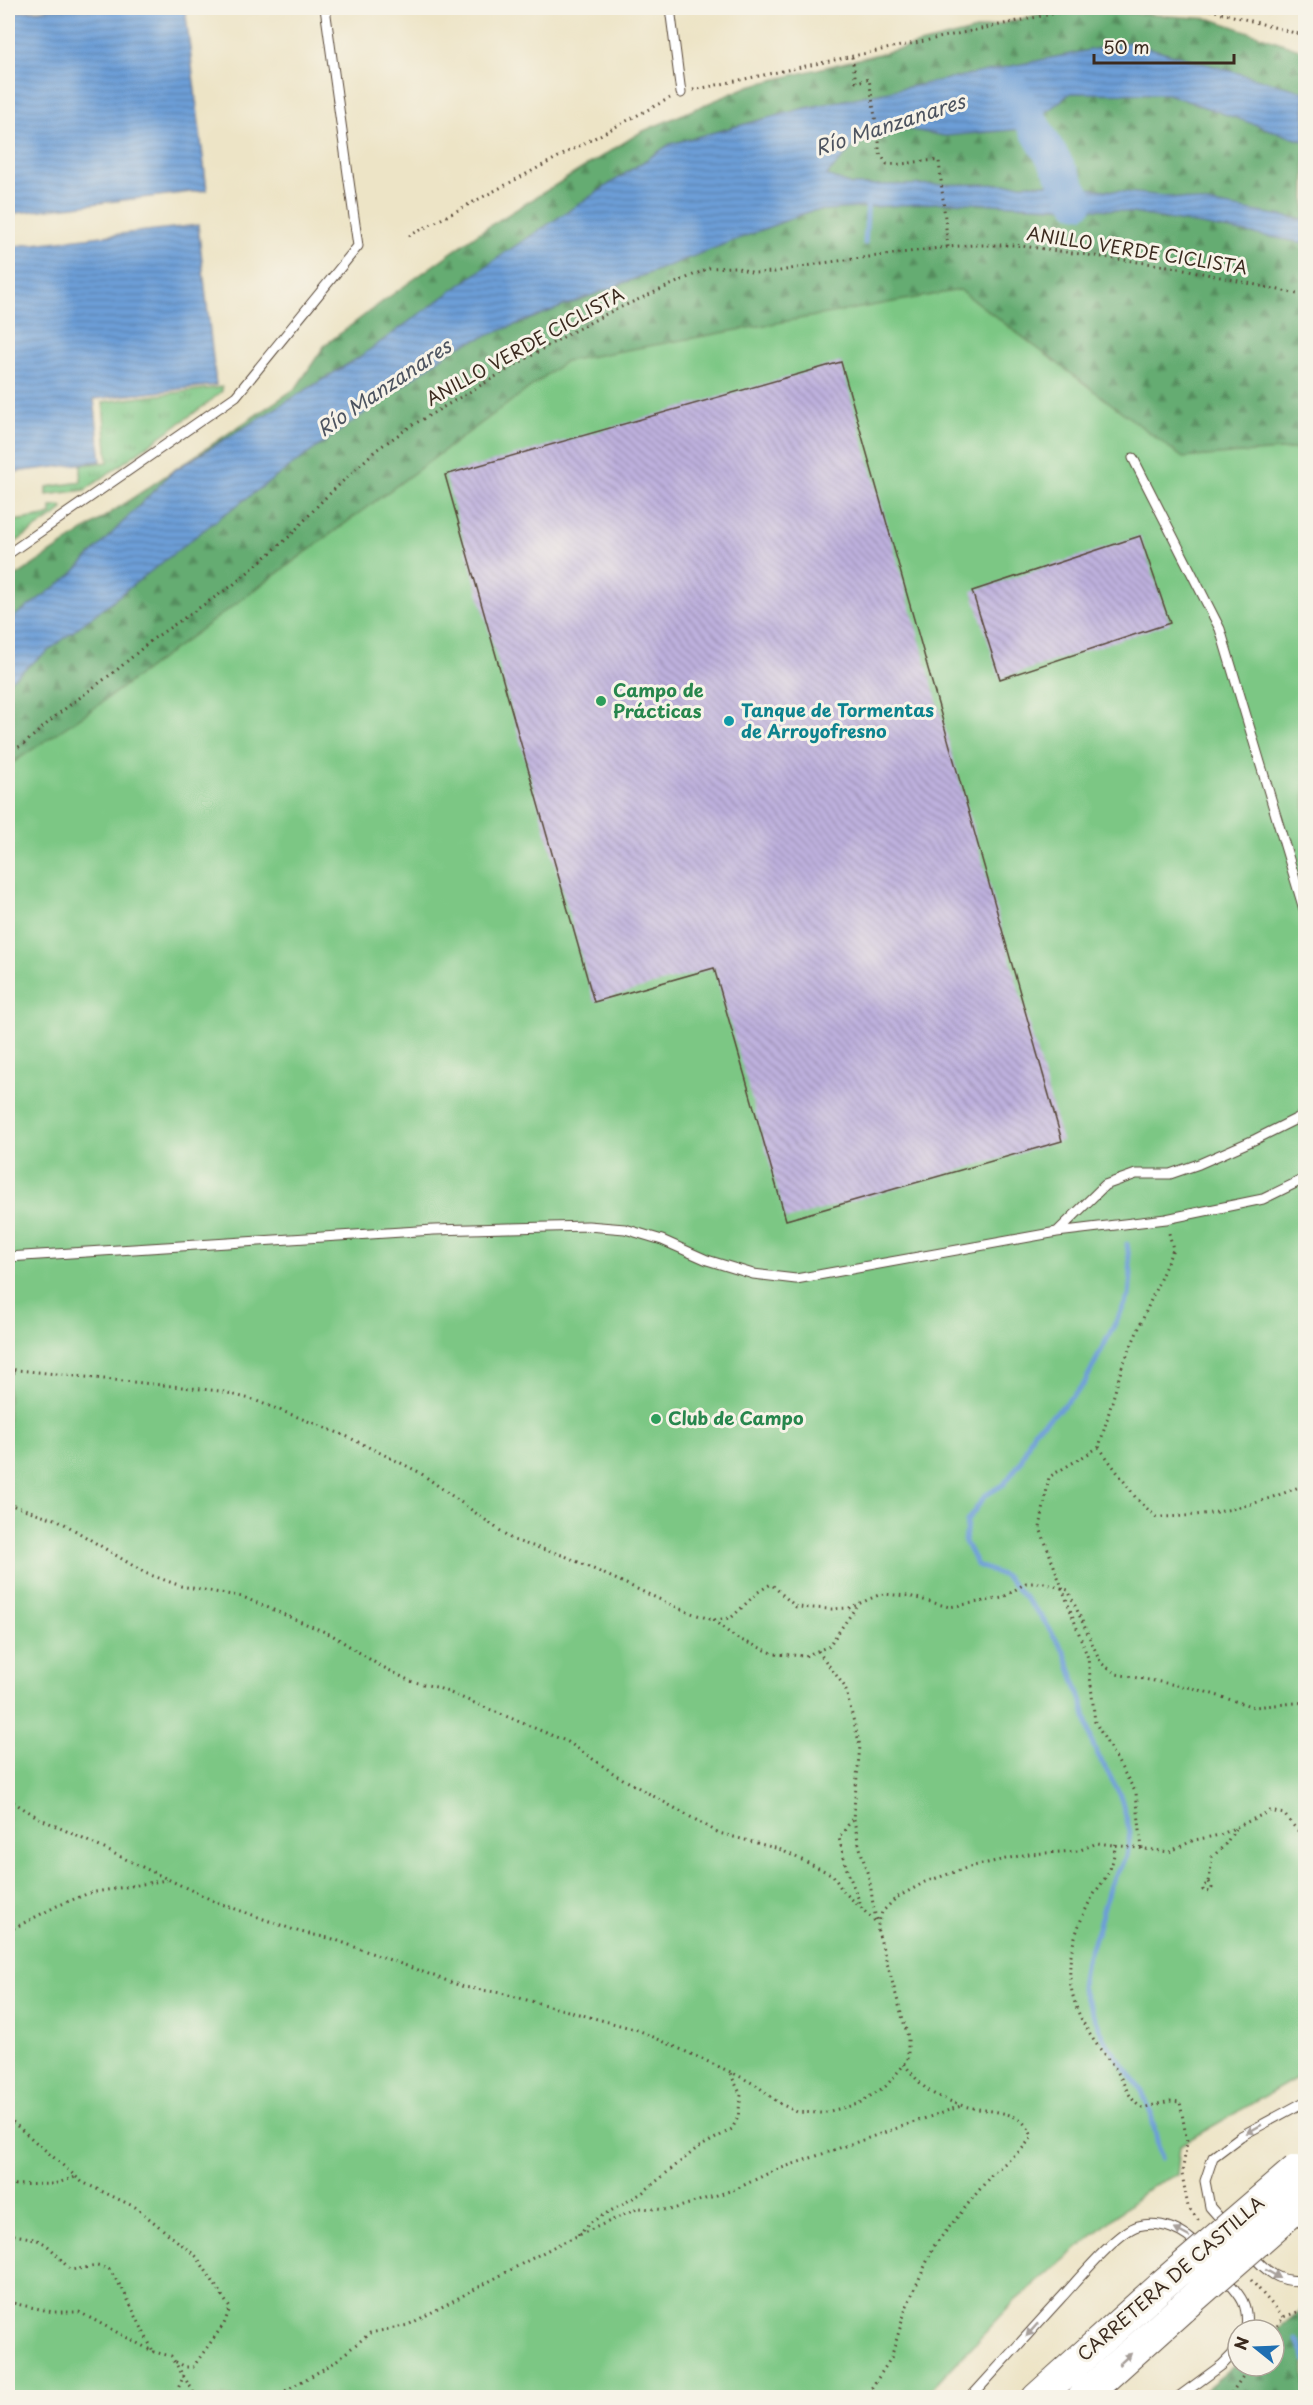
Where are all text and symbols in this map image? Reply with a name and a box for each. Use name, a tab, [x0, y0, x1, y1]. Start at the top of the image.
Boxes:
scale bar	[1094, 27, 1234, 65]
text: 50 m	[1103, 33, 1150, 60]
water label: Río Manzanares	[811, 85, 970, 162]
street label: ANILLO VERDE CICLISTA	[1025, 219, 1249, 280]
street label: ANILLO VERDE CICLISTA	[420, 280, 628, 411]
water label: Río Manzanares	[310, 330, 458, 443]
place label: Campo de Prácticas	[613, 676, 704, 724]
marker: Campo de Prácticas	[594, 694, 608, 708]
place label: Tanque de Tormentas de Arroyofresno	[741, 696, 934, 744]
marker: Tanque de Tormentas de Arroyofresno	[722, 714, 736, 728]
place label: Club de Campo	[668, 1404, 804, 1431]
marker: Club de Campo	[649, 1412, 663, 1426]
one-way arrow	[1245, 2124, 1262, 2134]
street label: CARRETERA DE CASTILLA	[1071, 2189, 1269, 2367]
one-way arrow	[1174, 2228, 1191, 2238]
one-way arrow	[1265, 2269, 1282, 2279]
north arrow	[1226, 2318, 1286, 2378]
one-way arrow	[1025, 2322, 1039, 2337]
text: N	[1227, 2333, 1254, 2353]
one-way arrow	[1118, 2352, 1133, 2366]

